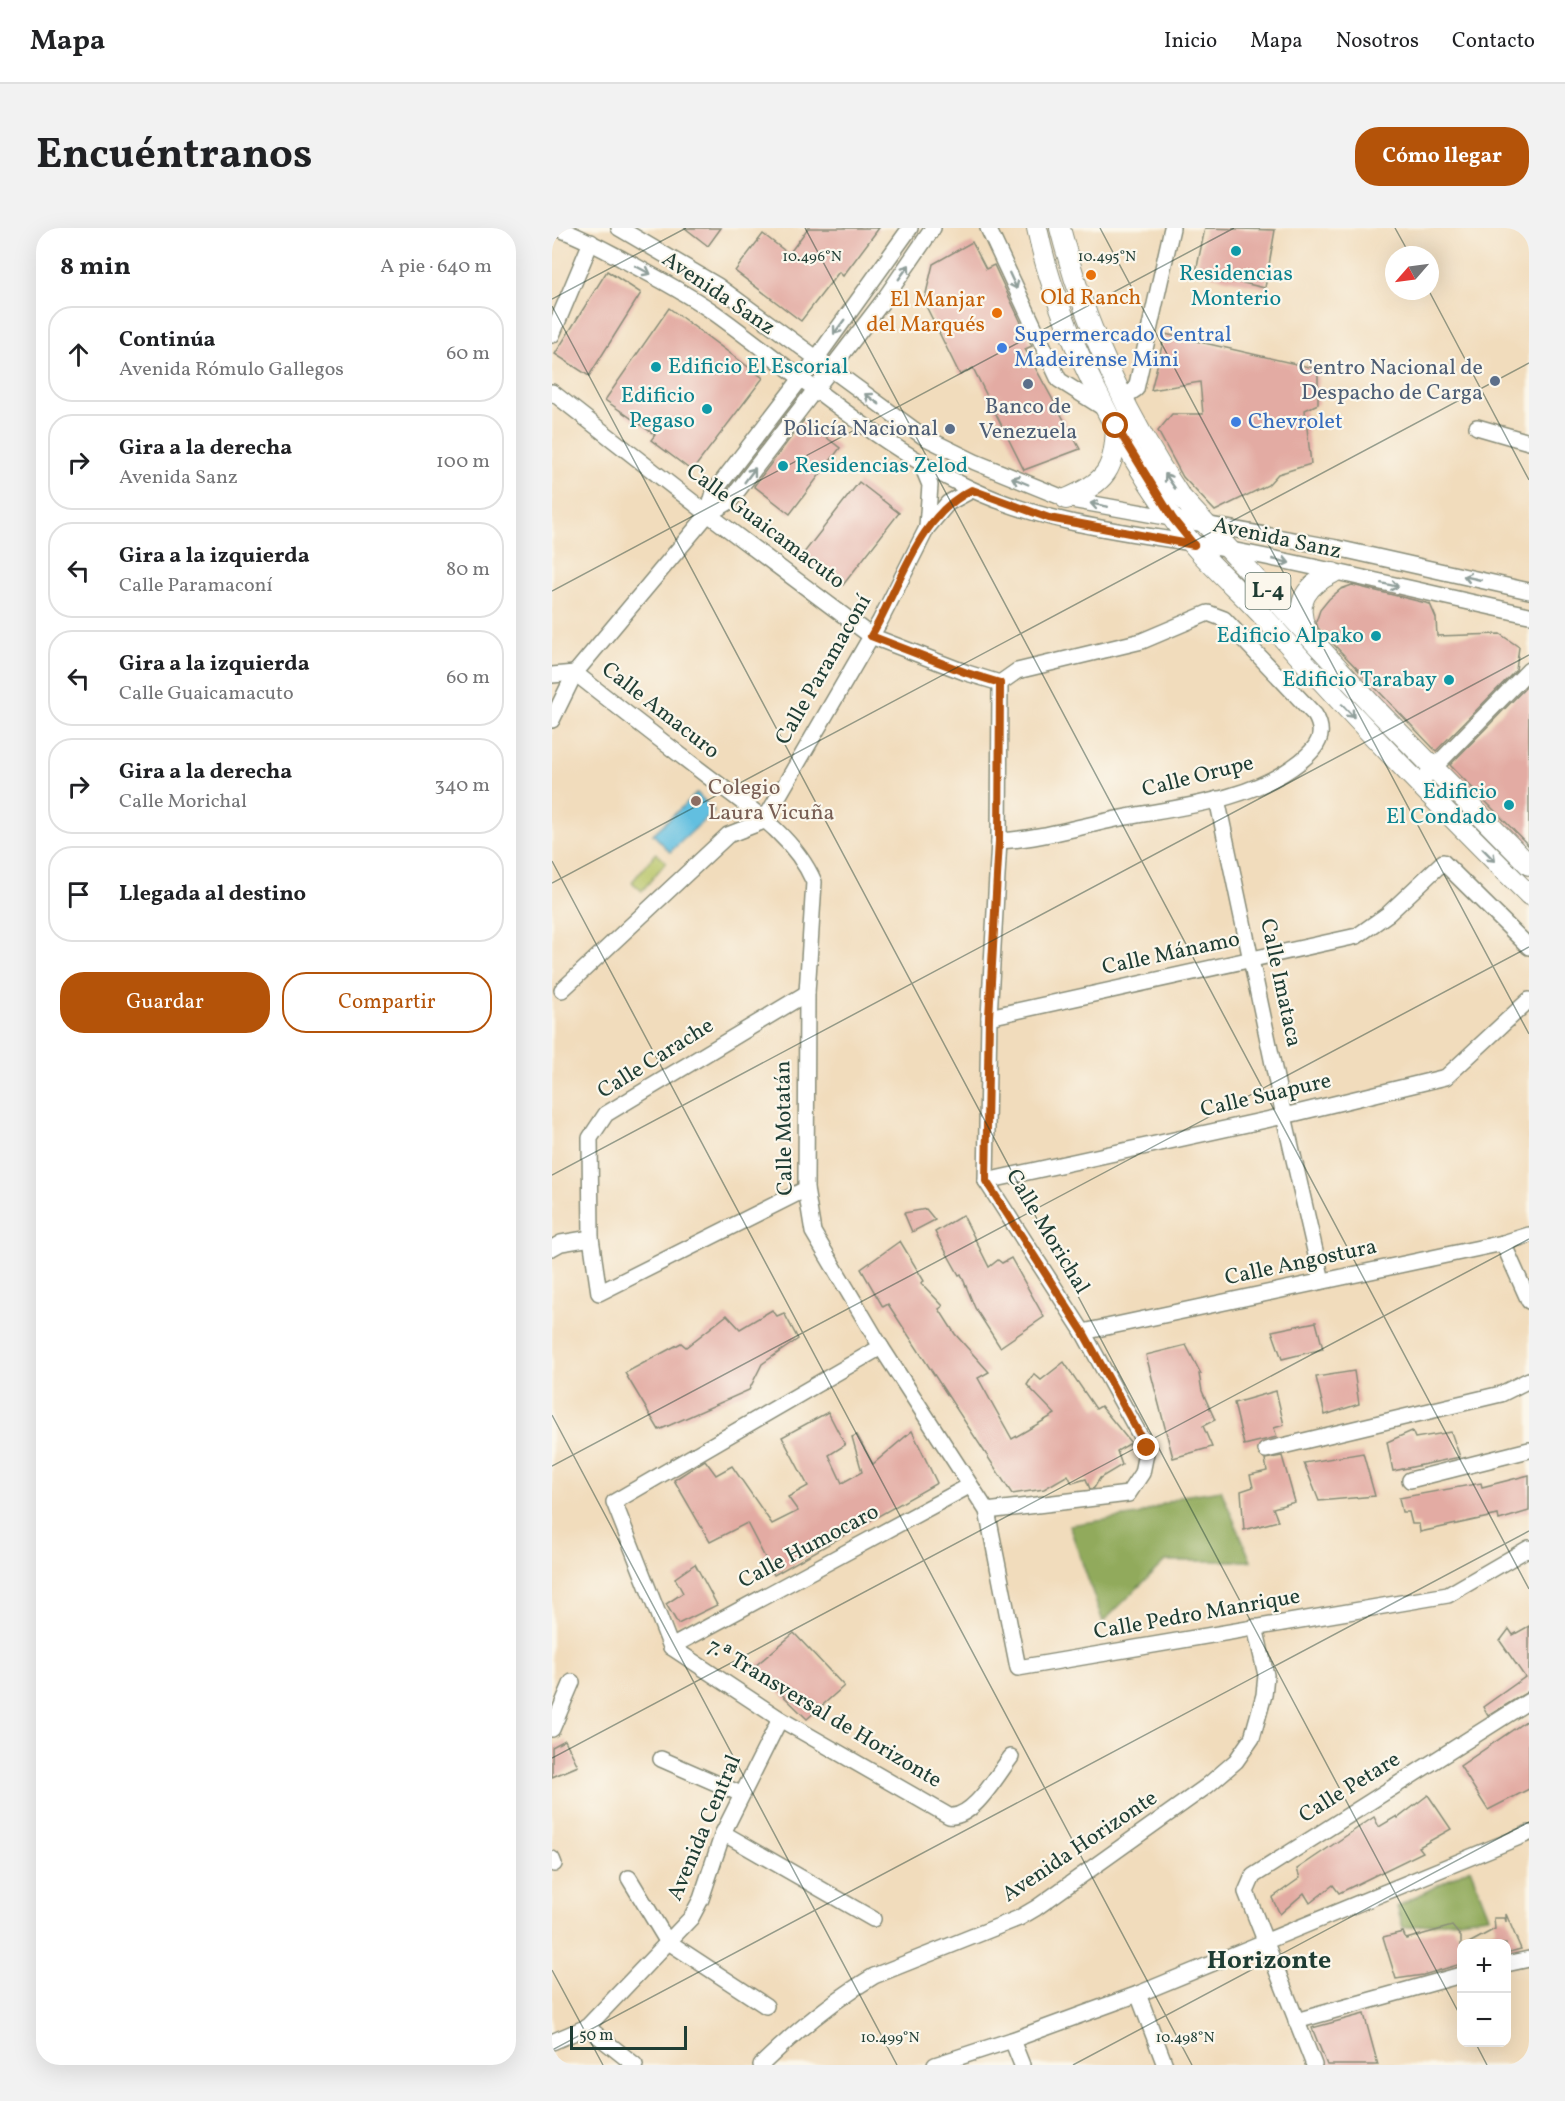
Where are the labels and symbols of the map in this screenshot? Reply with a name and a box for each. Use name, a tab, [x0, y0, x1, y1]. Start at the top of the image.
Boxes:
marker: Residencias Monterio	[1229, 244, 1243, 258]
street label: Avenida Sanz	[655, 245, 781, 343]
north arrow	[1385, 246, 1439, 300]
text: 10.496°N	[782, 247, 842, 268]
text: 10.495°N	[1078, 247, 1136, 268]
place label: Residencias Monterio	[1179, 259, 1293, 315]
one-way arrow	[633, 265, 651, 276]
one-way arrow	[898, 265, 910, 281]
marker: Old Ranch	[1084, 268, 1098, 282]
one-way arrow	[1009, 272, 1020, 290]
place label: Old Ranch	[1040, 283, 1142, 314]
place label: El Manjar del Marqués	[866, 285, 985, 341]
marker: El Manjar del Marqués	[990, 306, 1004, 320]
one-way arrow	[833, 318, 845, 334]
place label: Supermercado Central Madeirense Mini	[1014, 320, 1232, 376]
marker: Supermercado Central Madeirense Mini	[995, 341, 1009, 355]
place label: Edificio El Escorial	[668, 352, 848, 383]
place label: Centro Nacional de Despacho de Carga	[1299, 353, 1483, 409]
marker: Edificio El Escorial	[649, 360, 663, 374]
marker: Centro Nacional de Despacho de Carga	[1488, 374, 1502, 388]
marker: Banco de Venezuela	[1021, 377, 1035, 391]
place label: Edificio Pegaso	[621, 381, 695, 437]
one-way arrow	[864, 392, 880, 405]
place label: Banco de Venezuela	[979, 392, 1077, 448]
marker: Edificio Pegaso	[700, 402, 714, 416]
place label: Chevrolet	[1248, 407, 1343, 438]
route start	[1102, 412, 1128, 438]
place label: Policía Nacional	[783, 414, 938, 445]
marker: Chevrolet	[1229, 415, 1243, 429]
marker: Policía Nacional	[943, 422, 957, 436]
place label: Residencias Zelod	[795, 451, 968, 482]
street label: Calle Guaicamacuto	[679, 457, 851, 597]
marker: Residencias Zelod	[776, 459, 790, 473]
one-way arrow	[743, 467, 756, 483]
one-way arrow	[1164, 473, 1176, 490]
one-way arrow	[1011, 475, 1029, 486]
one-way arrow	[1089, 499, 1108, 511]
street label: Avenida Sanz	[1210, 510, 1344, 568]
one-way arrow	[1271, 556, 1290, 568]
one-way arrow	[1463, 572, 1482, 583]
road number: L-4	[1246, 573, 1290, 609]
one-way arrow	[1380, 580, 1399, 592]
street label: Calle Paramaconí	[768, 589, 880, 751]
place label: Edificio Alpako	[1216, 621, 1364, 652]
marker: Edificio Alpako	[1369, 629, 1383, 643]
street label: Calle Amacuro	[594, 655, 726, 767]
place label: Edificio Tarabay	[1282, 665, 1437, 696]
marker: Edificio Tarabay	[1442, 673, 1456, 687]
one-way arrow	[1341, 703, 1355, 718]
street label: Calle Orupe	[1139, 748, 1257, 806]
place label: Colegio Laura Vicuña	[708, 773, 835, 829]
place label: Edificio El Condado	[1386, 777, 1497, 833]
marker: Colegio Laura Vicuña	[689, 794, 703, 808]
marker: Edificio El Condado	[1502, 798, 1516, 812]
one-way arrow	[1482, 848, 1497, 863]
street label: Calle Imataca	[1251, 916, 1309, 1050]
street label: Calle Mánamo	[1099, 924, 1243, 984]
street label: Calle Carache	[592, 1011, 720, 1107]
street label: Calle Motatán	[768, 1060, 802, 1196]
street label: Calle Suapure	[1197, 1066, 1335, 1126]
street label: Calle Morichal	[997, 1164, 1097, 1300]
street label: Calle Angostura	[1222, 1232, 1380, 1294]
route end	[1133, 1434, 1159, 1460]
street label: Calle Humocaro	[733, 1497, 885, 1597]
street label: Calle Pedro Manrique	[1091, 1582, 1303, 1648]
street label: 7.ª Transversal de Horizonte	[701, 1631, 947, 1797]
street label: Calle Petare	[1293, 1745, 1407, 1831]
street label: Avenida Central	[660, 1750, 750, 1906]
street label: Avenida Horizonte	[996, 1783, 1164, 1911]
district label: Horizonte	[1207, 1943, 1331, 1979]
scale bar	[570, 2023, 687, 2050]
text: 10.499°N	[860, 2028, 920, 2049]
text: 10.498°N	[1155, 2028, 1215, 2049]

